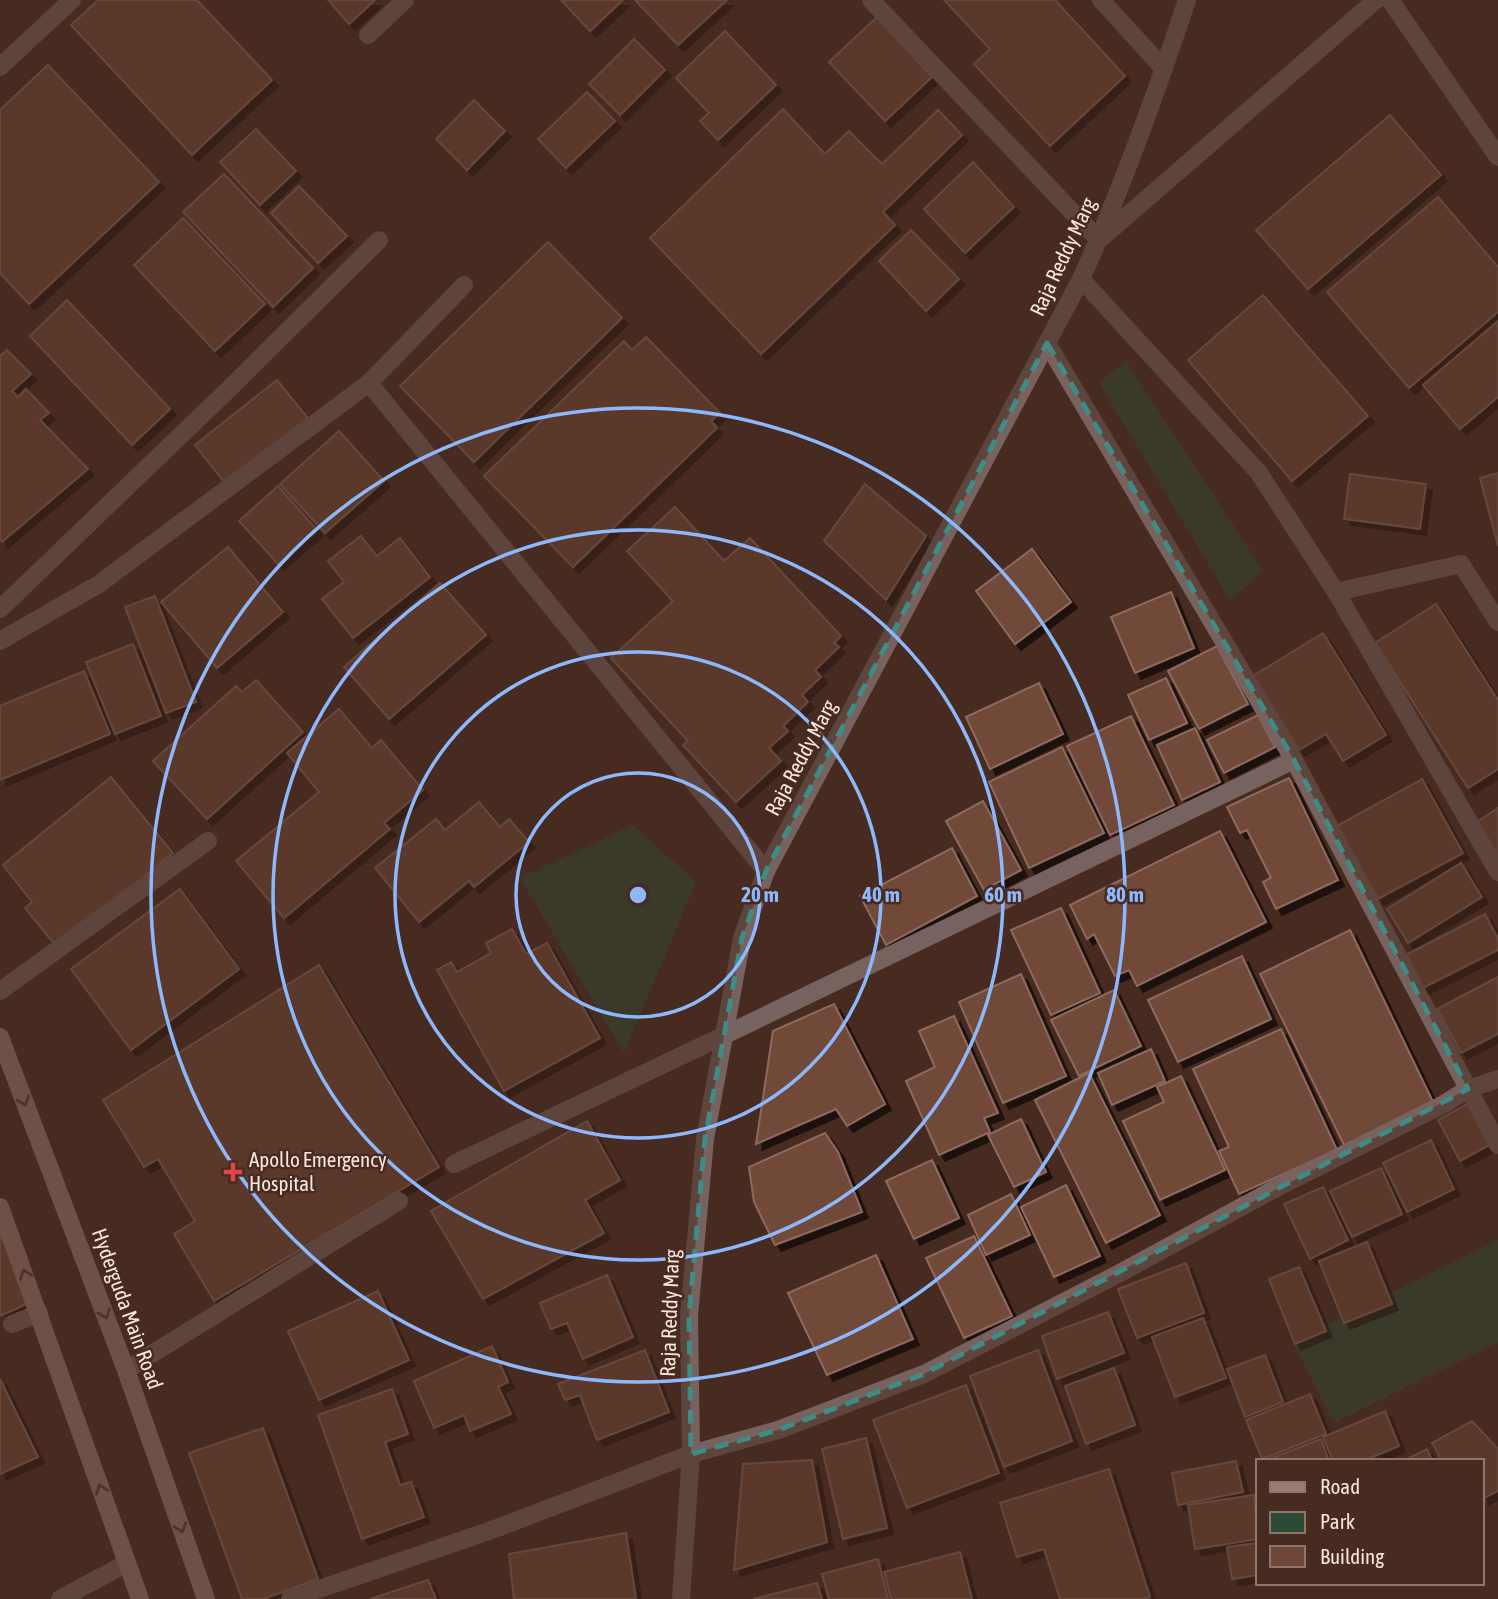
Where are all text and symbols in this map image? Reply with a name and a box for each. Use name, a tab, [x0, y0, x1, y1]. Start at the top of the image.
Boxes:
street label: Raja Reddy Marg	[1024, 194, 1100, 319]
street label: Raja Reddy Marg	[760, 696, 841, 819]
text: 20 m	[741, 882, 779, 906]
text: 40 m	[861, 882, 900, 906]
text: 60 m	[984, 882, 1022, 906]
text: 80 m	[1106, 882, 1144, 906]
centre of rings	[626, 883, 650, 907]
one-way arrow	[16, 1095, 30, 1107]
place label: Apollo Emergency Hospital	[249, 1147, 387, 1195]
marker: Apollo Emergency Hospital	[223, 1162, 243, 1182]
street label: Hyderguda Main Road	[88, 1225, 168, 1392]
street label: Raja Reddy Marg	[655, 1249, 683, 1377]
one-way arrow	[19, 1269, 33, 1281]
one-way arrow	[96, 1307, 110, 1319]
legend	[1256, 1459, 1484, 1585]
text: Road	[1320, 1474, 1360, 1498]
one-way arrow	[95, 1483, 109, 1495]
text: Park	[1320, 1509, 1355, 1533]
one-way arrow	[173, 1522, 187, 1534]
text: Building	[1320, 1544, 1384, 1568]

